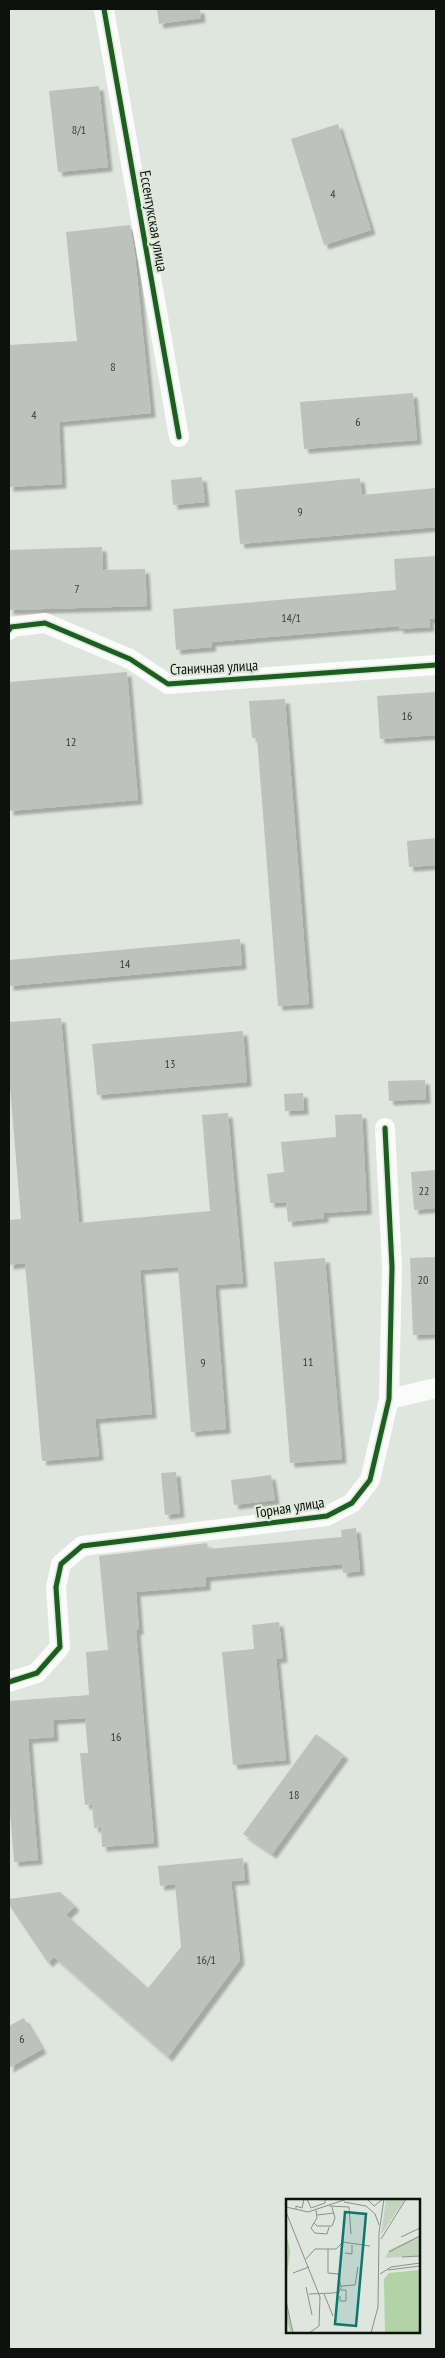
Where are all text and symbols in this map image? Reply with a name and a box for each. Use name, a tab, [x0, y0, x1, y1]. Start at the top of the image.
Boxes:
house number: 8/1	[72, 122, 86, 137]
street label: Ессентукская улица	[136, 169, 172, 273]
house number: 4	[330, 186, 336, 201]
house number: 8	[110, 359, 116, 374]
house number: 4	[31, 407, 37, 422]
house number: 6	[355, 414, 361, 429]
house number: 9	[297, 504, 303, 519]
house number: 7	[74, 581, 80, 596]
house number: 14/1	[281, 610, 301, 625]
street label: Станичная улица	[169, 655, 259, 679]
house number: 16	[402, 708, 412, 723]
house number: 12	[66, 734, 76, 749]
house number: 14	[120, 956, 131, 971]
house number: 13	[165, 1056, 175, 1071]
house number: 22	[419, 1183, 429, 1198]
house number: 20	[418, 1272, 428, 1287]
house number: 11	[303, 1354, 313, 1369]
house number: 9	[200, 1355, 206, 1370]
street label: Горная улица	[254, 1492, 326, 1522]
house number: 16	[111, 1729, 121, 1744]
house number: 18	[289, 1787, 299, 1802]
house number: 16/1	[196, 1952, 216, 1967]
house number: 6	[19, 2031, 25, 2046]
inset map	[286, 2199, 420, 2333]

